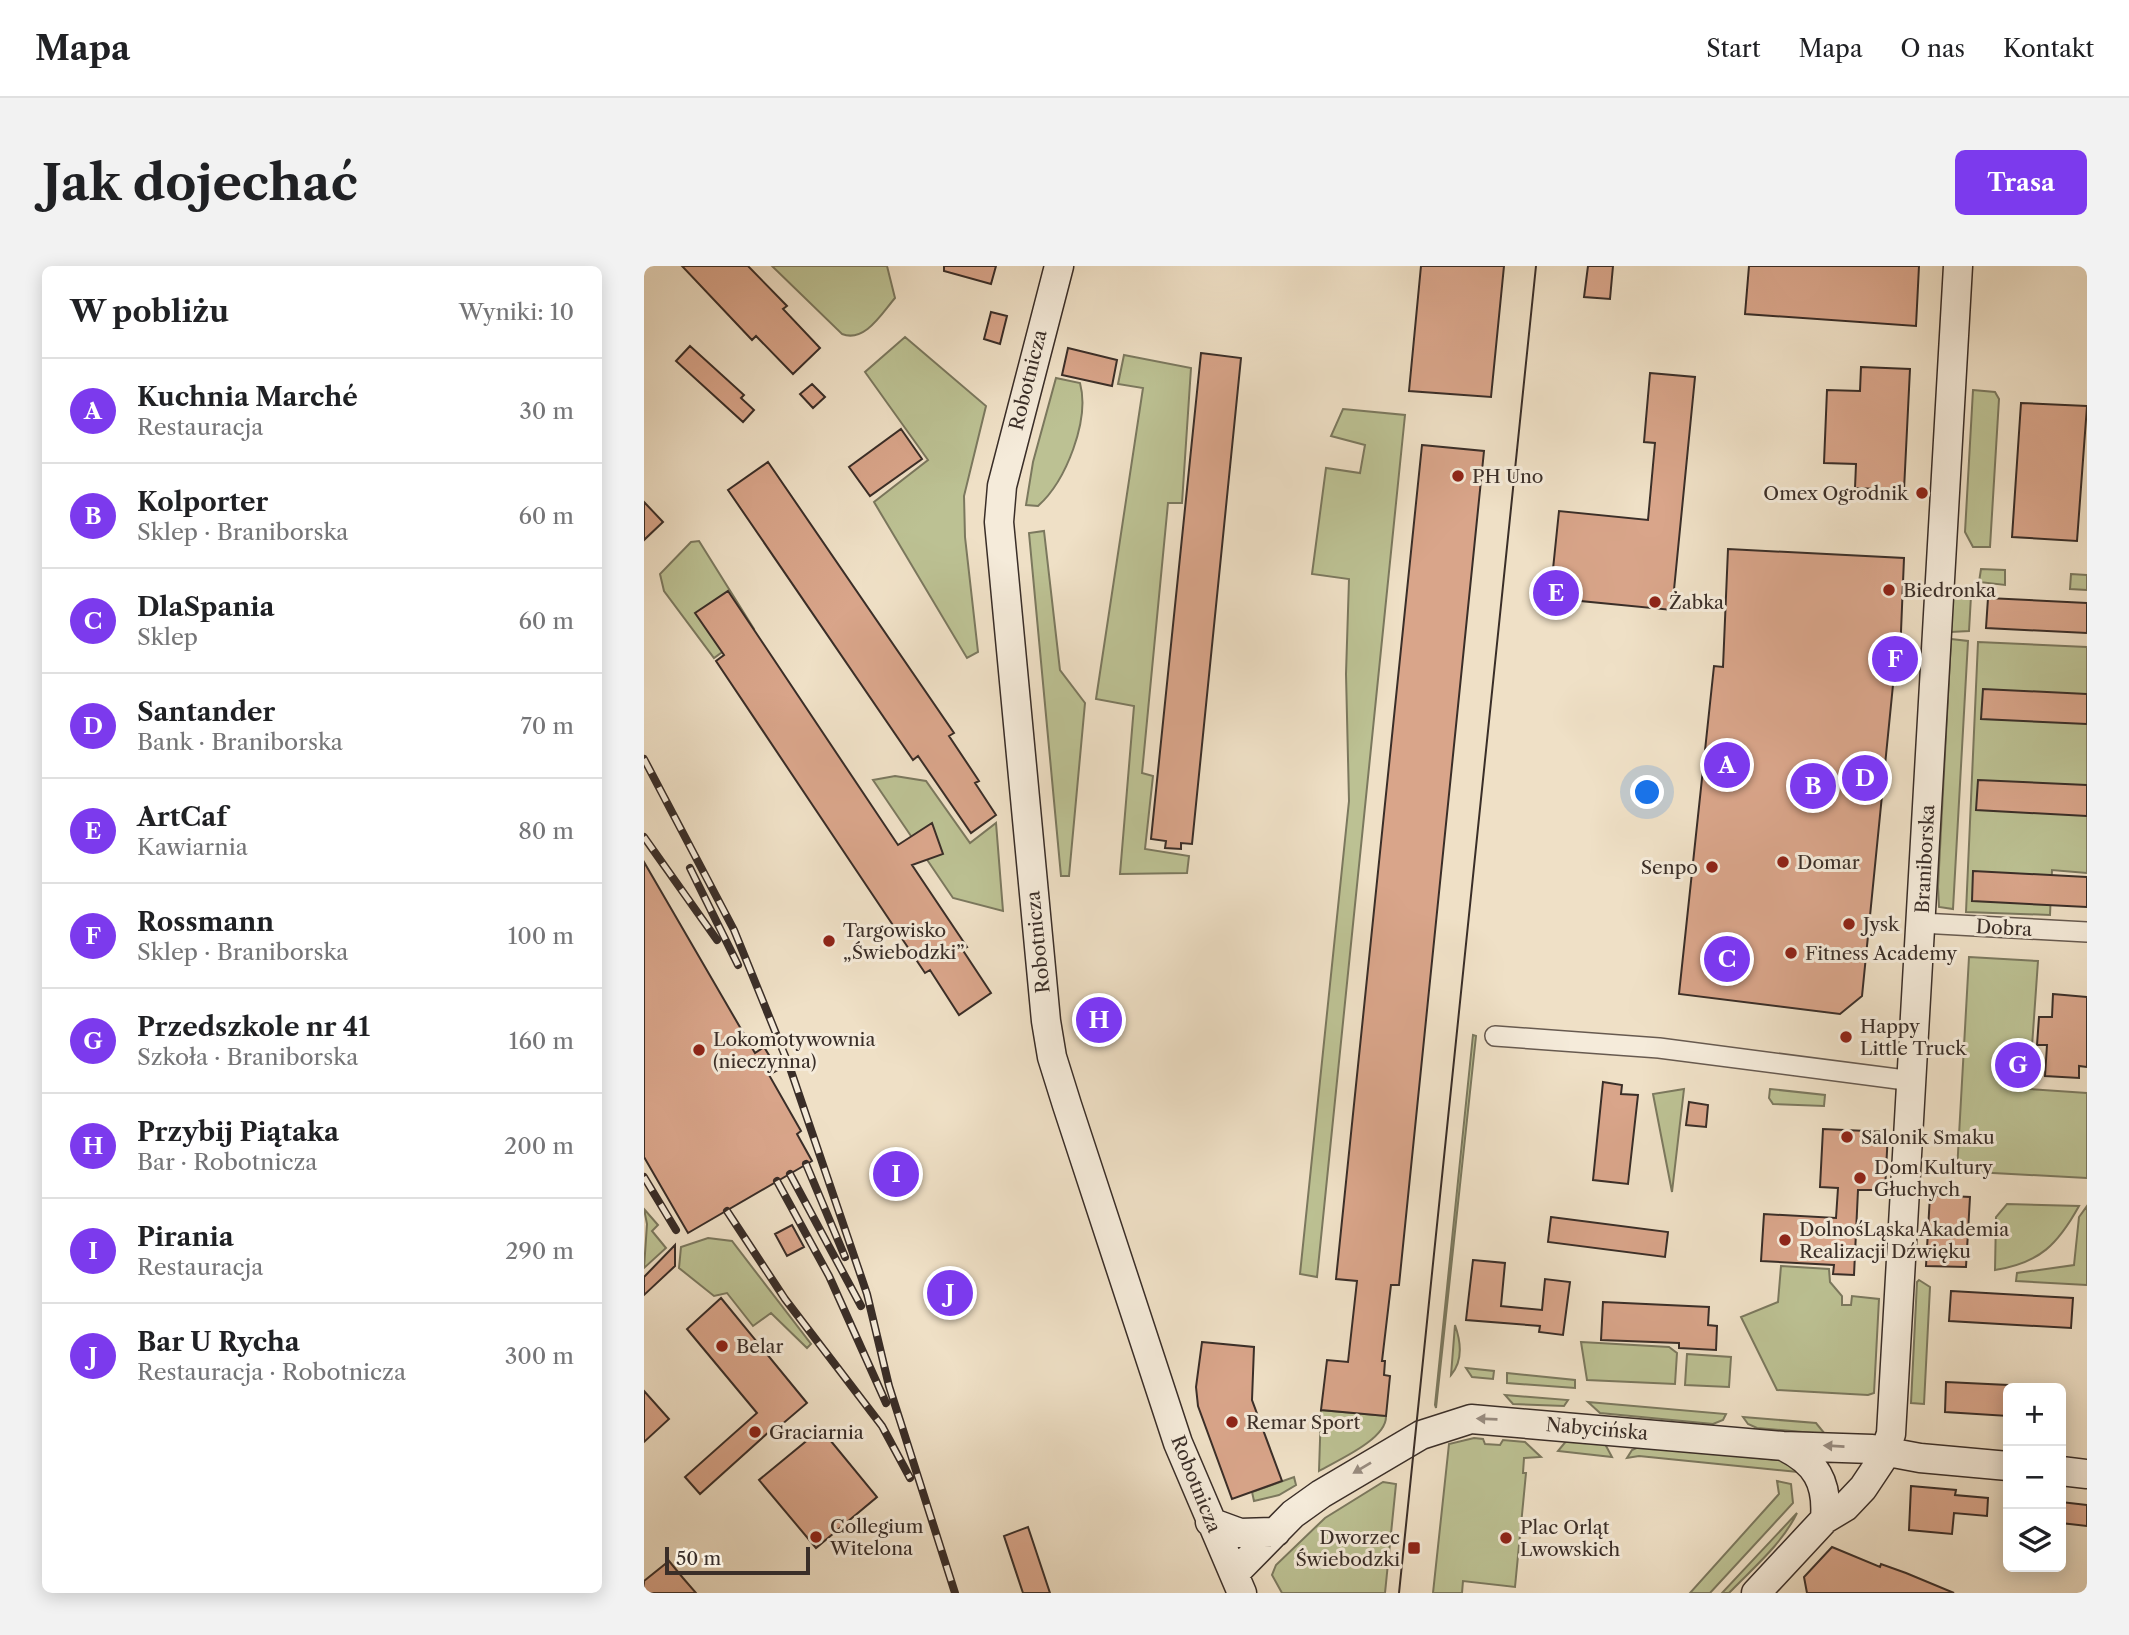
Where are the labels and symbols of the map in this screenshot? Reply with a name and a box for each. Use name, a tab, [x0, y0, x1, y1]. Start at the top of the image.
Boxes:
street label: Robotnicza	[1004, 327, 1052, 433]
place label: PH Uno	[1472, 465, 1543, 488]
marker: PH Uno	[1450, 468, 1466, 484]
place label: Omex Ogrodnik	[1763, 482, 1909, 505]
marker: Omex Ogrodnik	[1914, 485, 1930, 501]
pin: E	[1533, 567, 1579, 619]
place label: Biedronka	[1903, 579, 1996, 602]
marker: Biedronka	[1881, 582, 1897, 598]
place label: Żabka	[1669, 591, 1724, 614]
marker: Żabka	[1647, 594, 1663, 610]
pin: F	[1872, 633, 1918, 685]
pin: A	[1704, 739, 1750, 791]
pin: D	[1842, 752, 1888, 804]
pin: B	[1790, 760, 1836, 812]
your location	[1630, 775, 1664, 809]
street label: Braniborska	[1911, 804, 1939, 914]
place label: Domar	[1797, 851, 1860, 874]
marker: Domar	[1775, 854, 1791, 870]
place label: Senpo	[1641, 856, 1698, 879]
marker: Senpo	[1704, 859, 1720, 875]
street label: Robotnicza	[1021, 890, 1055, 994]
place label: Jysk	[1860, 913, 1900, 936]
street label: Dobra	[1975, 915, 2033, 941]
marker: Jysk	[1841, 916, 1857, 932]
place label: Targowisko „Świebodzki”	[843, 919, 965, 964]
marker: Targowisko „Świebodzki”	[821, 933, 837, 949]
pin: C	[1704, 933, 1750, 985]
place label: Fitness Academy	[1805, 942, 1957, 965]
marker: Fitness Academy	[1783, 945, 1799, 961]
pin: H	[1076, 994, 1122, 1046]
place label: Happy Little Truck	[1860, 1015, 1967, 1060]
place label: Lokomotywownia (nieczynna)	[713, 1028, 875, 1073]
marker: Happy Little Truck	[1838, 1029, 1854, 1045]
pin: G	[1995, 1039, 2041, 1091]
marker: Lokomotywownia (nieczynna)	[691, 1042, 707, 1058]
place label: Salonik Smaku	[1861, 1126, 1995, 1149]
marker: Salonik Smaku	[1839, 1129, 1855, 1145]
pin: I	[873, 1148, 919, 1200]
place label: Dom Kultury Głuchych	[1874, 1156, 1993, 1201]
marker: Dom Kultury Głuchych	[1852, 1170, 1868, 1186]
place label: DolnośLąska Akademia Realizacji Dźwięku	[1799, 1218, 2009, 1263]
marker: DolnośLąska Akademia Realizacji Dźwięku	[1777, 1232, 1793, 1248]
pin: J	[927, 1267, 973, 1319]
place label: Belar	[736, 1335, 784, 1358]
marker: Belar	[714, 1338, 730, 1354]
place label: Remar Sport	[1246, 1411, 1361, 1434]
one-way arrow	[1475, 1413, 1497, 1425]
street label: Nabycińska	[1545, 1413, 1649, 1445]
marker: Remar Sport	[1224, 1414, 1240, 1430]
place label: Graciarnia	[769, 1421, 864, 1444]
marker: Graciarnia	[747, 1424, 763, 1440]
street label: Robotnicza	[1166, 1432, 1226, 1536]
one-way arrow	[1823, 1441, 1845, 1452]
one-way arrow	[1352, 1462, 1371, 1475]
place label: Collegium Witelona	[829, 1515, 924, 1560]
place label: Plac Orląt Lwowskich	[1520, 1516, 1620, 1561]
place label: Dworzec Świebodzki	[1295, 1526, 1400, 1571]
marker: Collegium Witelona	[808, 1529, 824, 1545]
marker: Plac Orląt Lwowskich	[1498, 1530, 1514, 1546]
marker: Dworzec Świebodzki	[1406, 1540, 1422, 1556]
scale bar	[665, 1544, 810, 1576]

